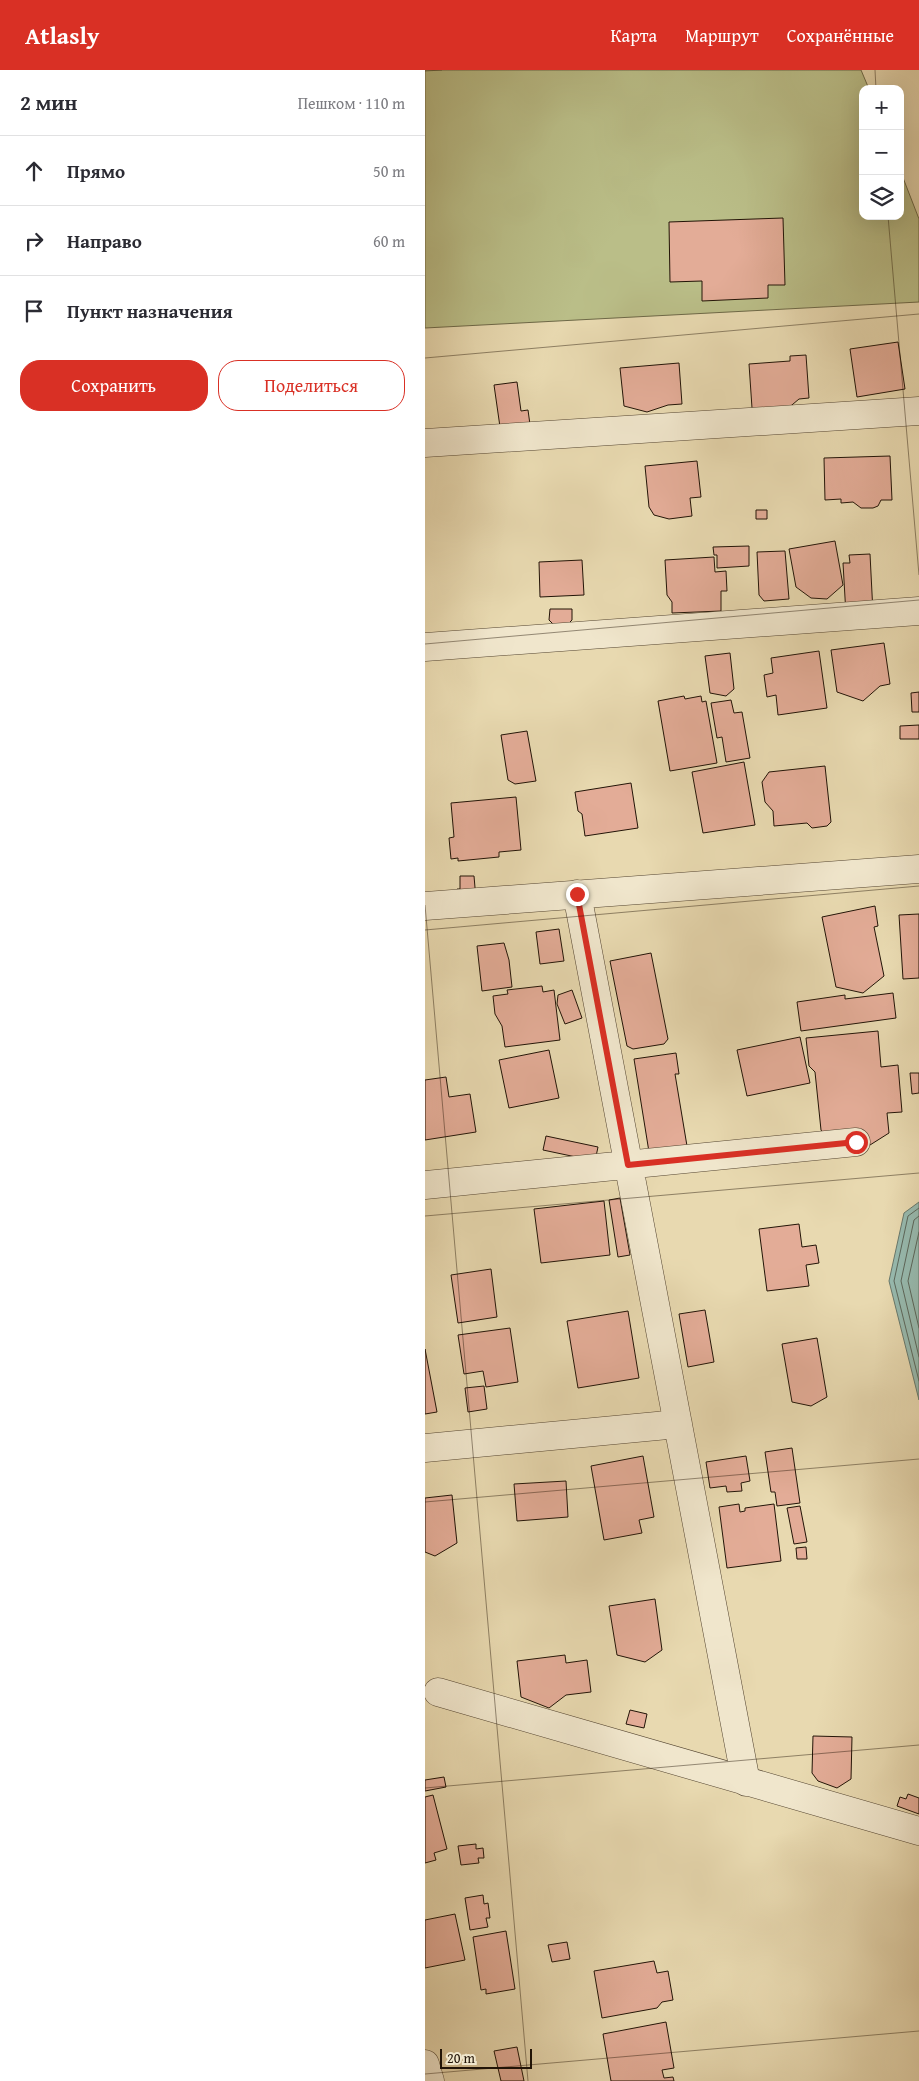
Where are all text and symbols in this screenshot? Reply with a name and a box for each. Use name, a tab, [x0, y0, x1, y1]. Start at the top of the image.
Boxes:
text: Atlasly	[25, 18, 99, 53]
text: Карта	[611, 22, 657, 49]
text: Маршрут	[685, 22, 759, 49]
text: Сохранённые	[787, 22, 894, 49]
map controls	[859, 85, 904, 220]
button: +	[859, 85, 904, 130]
text: 2 мин	[20, 87, 77, 118]
text: Пешком · 110 m	[298, 91, 405, 115]
button: −	[859, 130, 904, 175]
icon: ahead	[20, 157, 48, 185]
text: Прямо	[67, 157, 125, 185]
text: 50 m	[373, 159, 405, 183]
button: layers	[859, 175, 904, 220]
icon: right	[20, 227, 48, 255]
text: Направо	[67, 227, 142, 255]
text: 60 m	[373, 229, 405, 253]
icon: arrive	[20, 297, 48, 325]
text: Пункт назначения	[67, 297, 233, 325]
button: Сохранить	[20, 360, 208, 411]
button: Поделиться	[218, 360, 405, 411]
route end	[566, 883, 589, 906]
route start	[845, 1131, 868, 1154]
scale bar	[440, 2046, 533, 2069]
text: 20 m	[447, 2048, 475, 2068]

